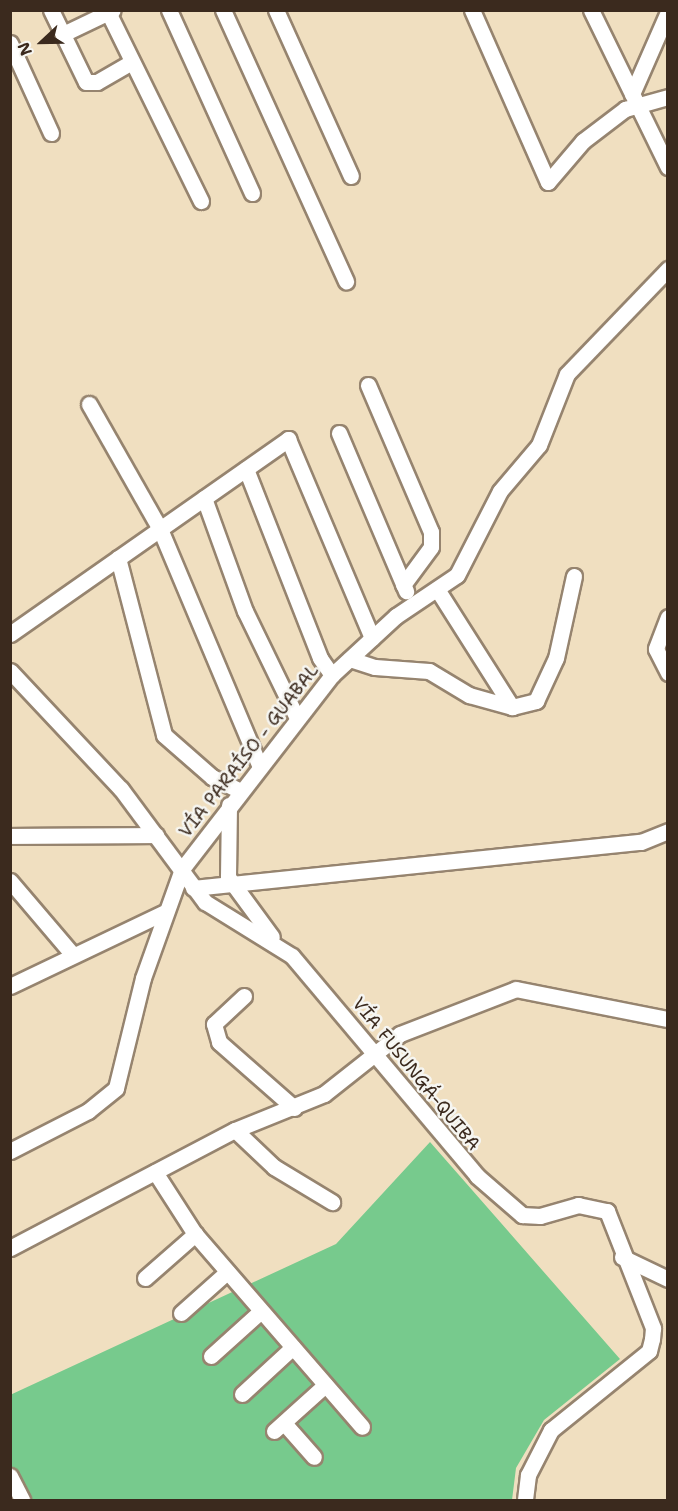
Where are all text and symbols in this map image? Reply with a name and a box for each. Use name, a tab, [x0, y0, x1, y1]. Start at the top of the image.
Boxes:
north arrow	[12, 12, 72, 72]
text: N	[13, 39, 37, 59]
street label: VÍA PARAÍSO - GUABAL	[175, 660, 323, 842]
street label: VÍA FUSUNGÁ-QUIBA	[348, 993, 484, 1155]

